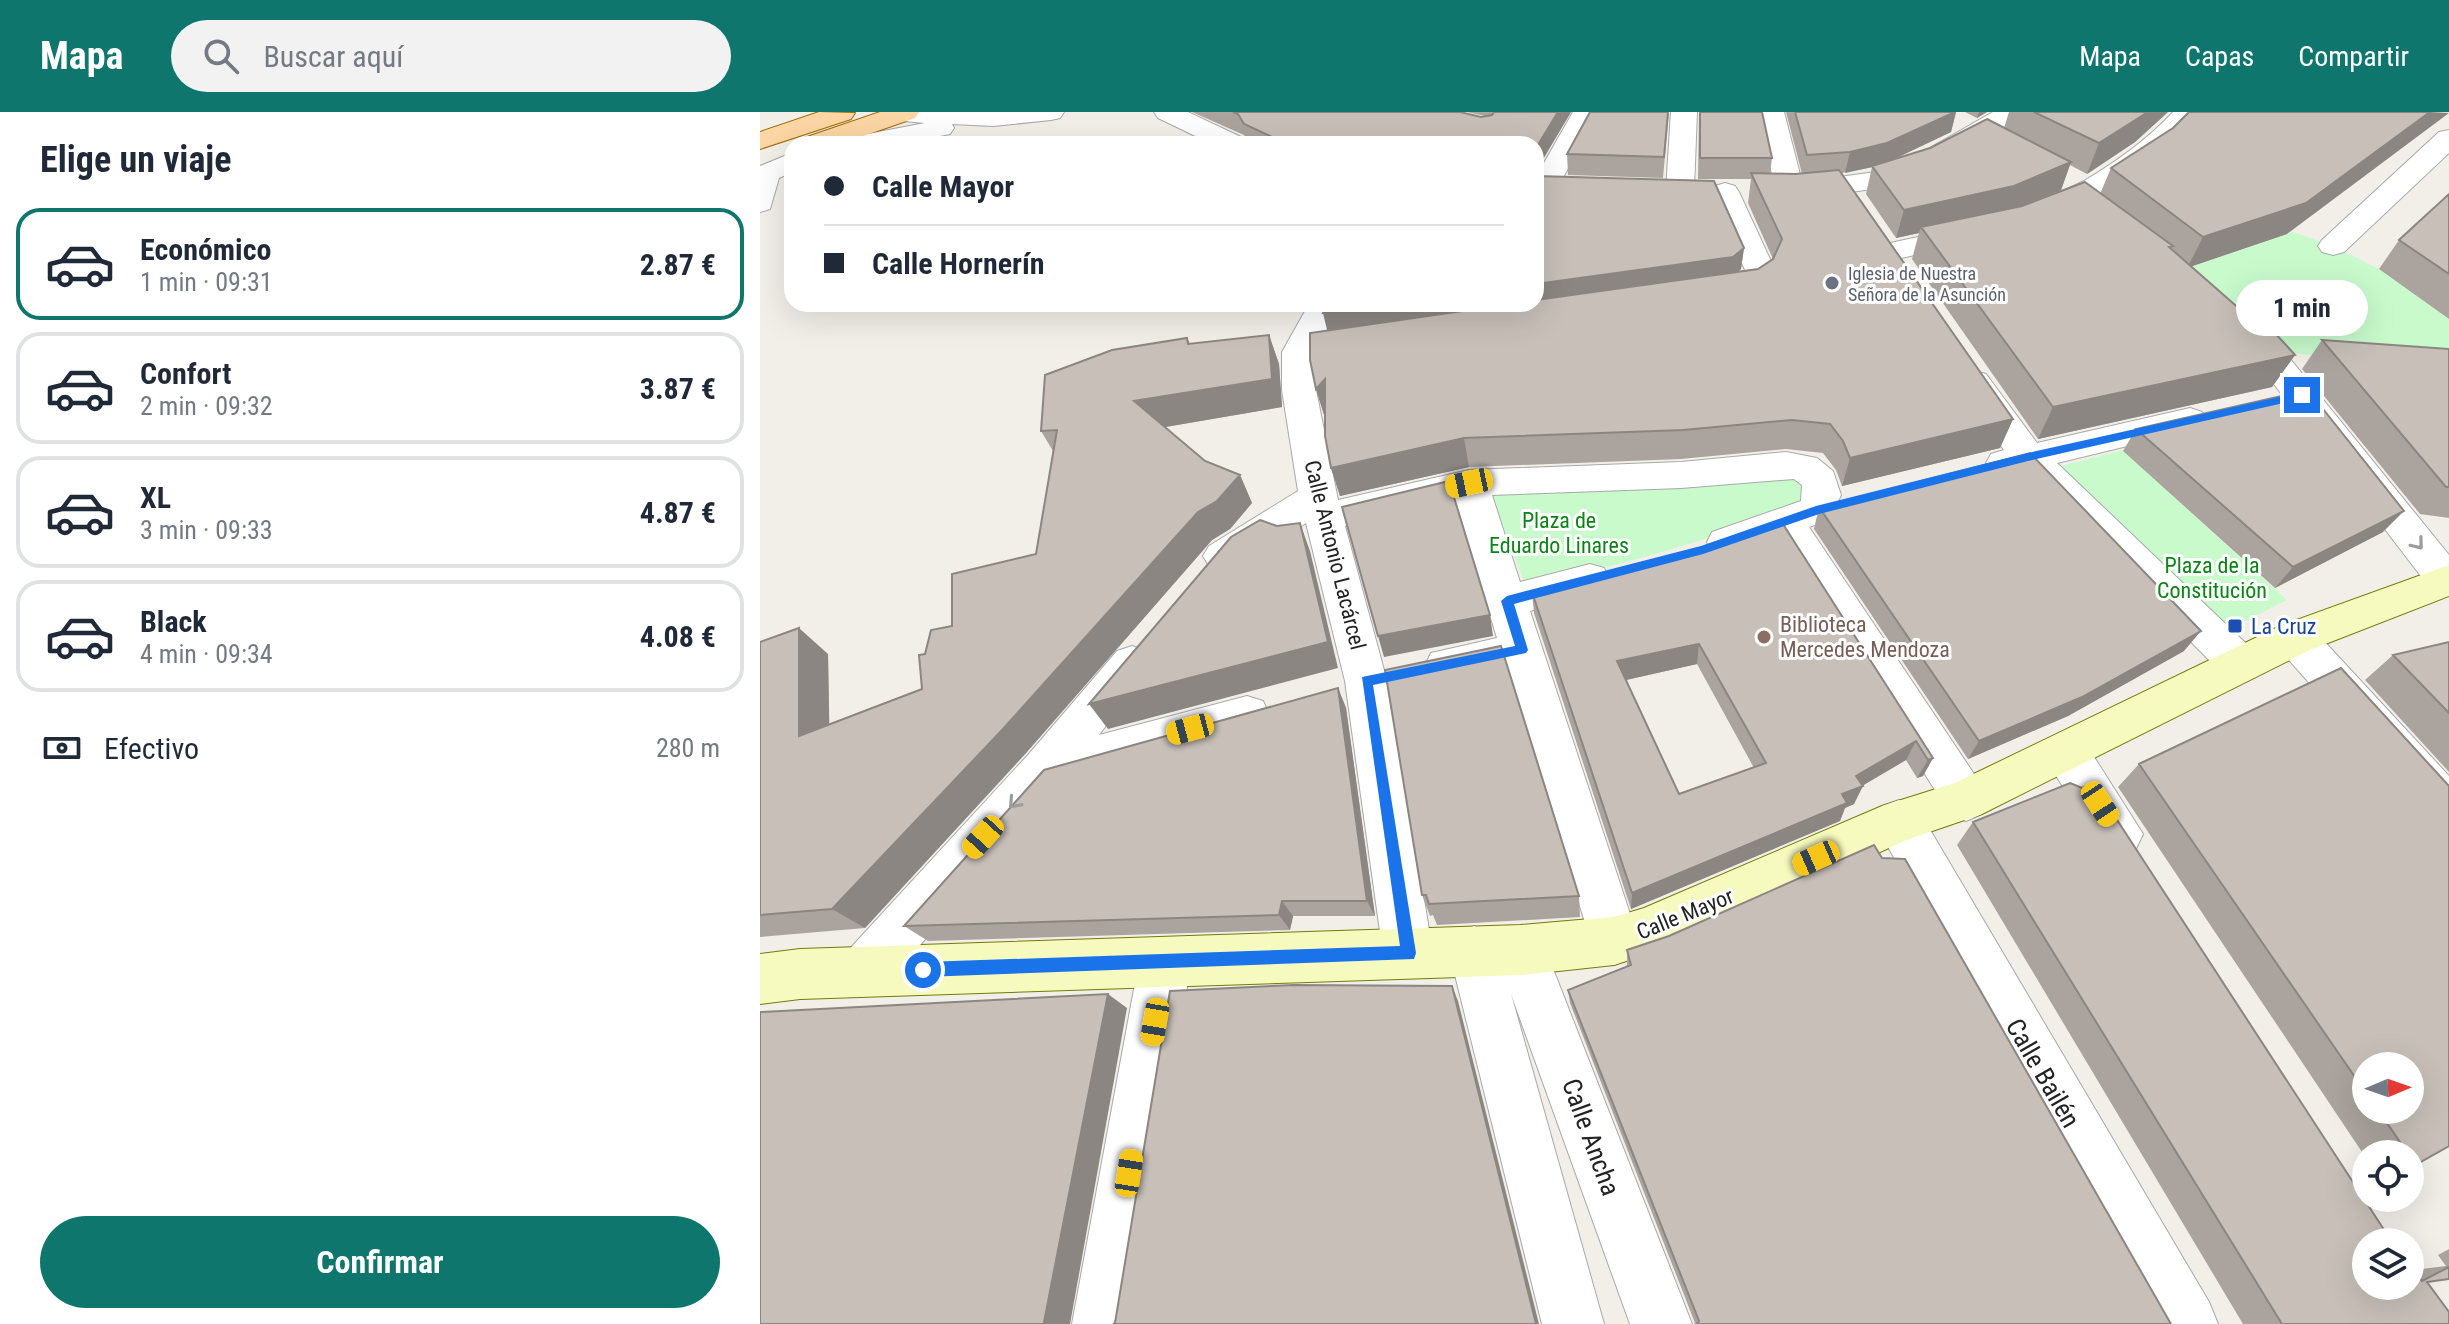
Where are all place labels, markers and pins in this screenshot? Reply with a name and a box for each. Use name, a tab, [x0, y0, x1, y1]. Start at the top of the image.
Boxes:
place label: Iglesia de Nuestra Señora de la Asunción	[1848, 263, 2006, 305]
marker: Iglesia de Nuestra Señora de la Asunción	[1823, 274, 1841, 292]
place label: Biblioteca Mercedes Mendoza	[1780, 612, 1950, 662]
place label: La Cruz	[2251, 614, 2317, 639]
marker: La Cruz	[2226, 617, 2244, 635]
marker: Biblioteca Mercedes Mendoza	[1755, 628, 1773, 646]

